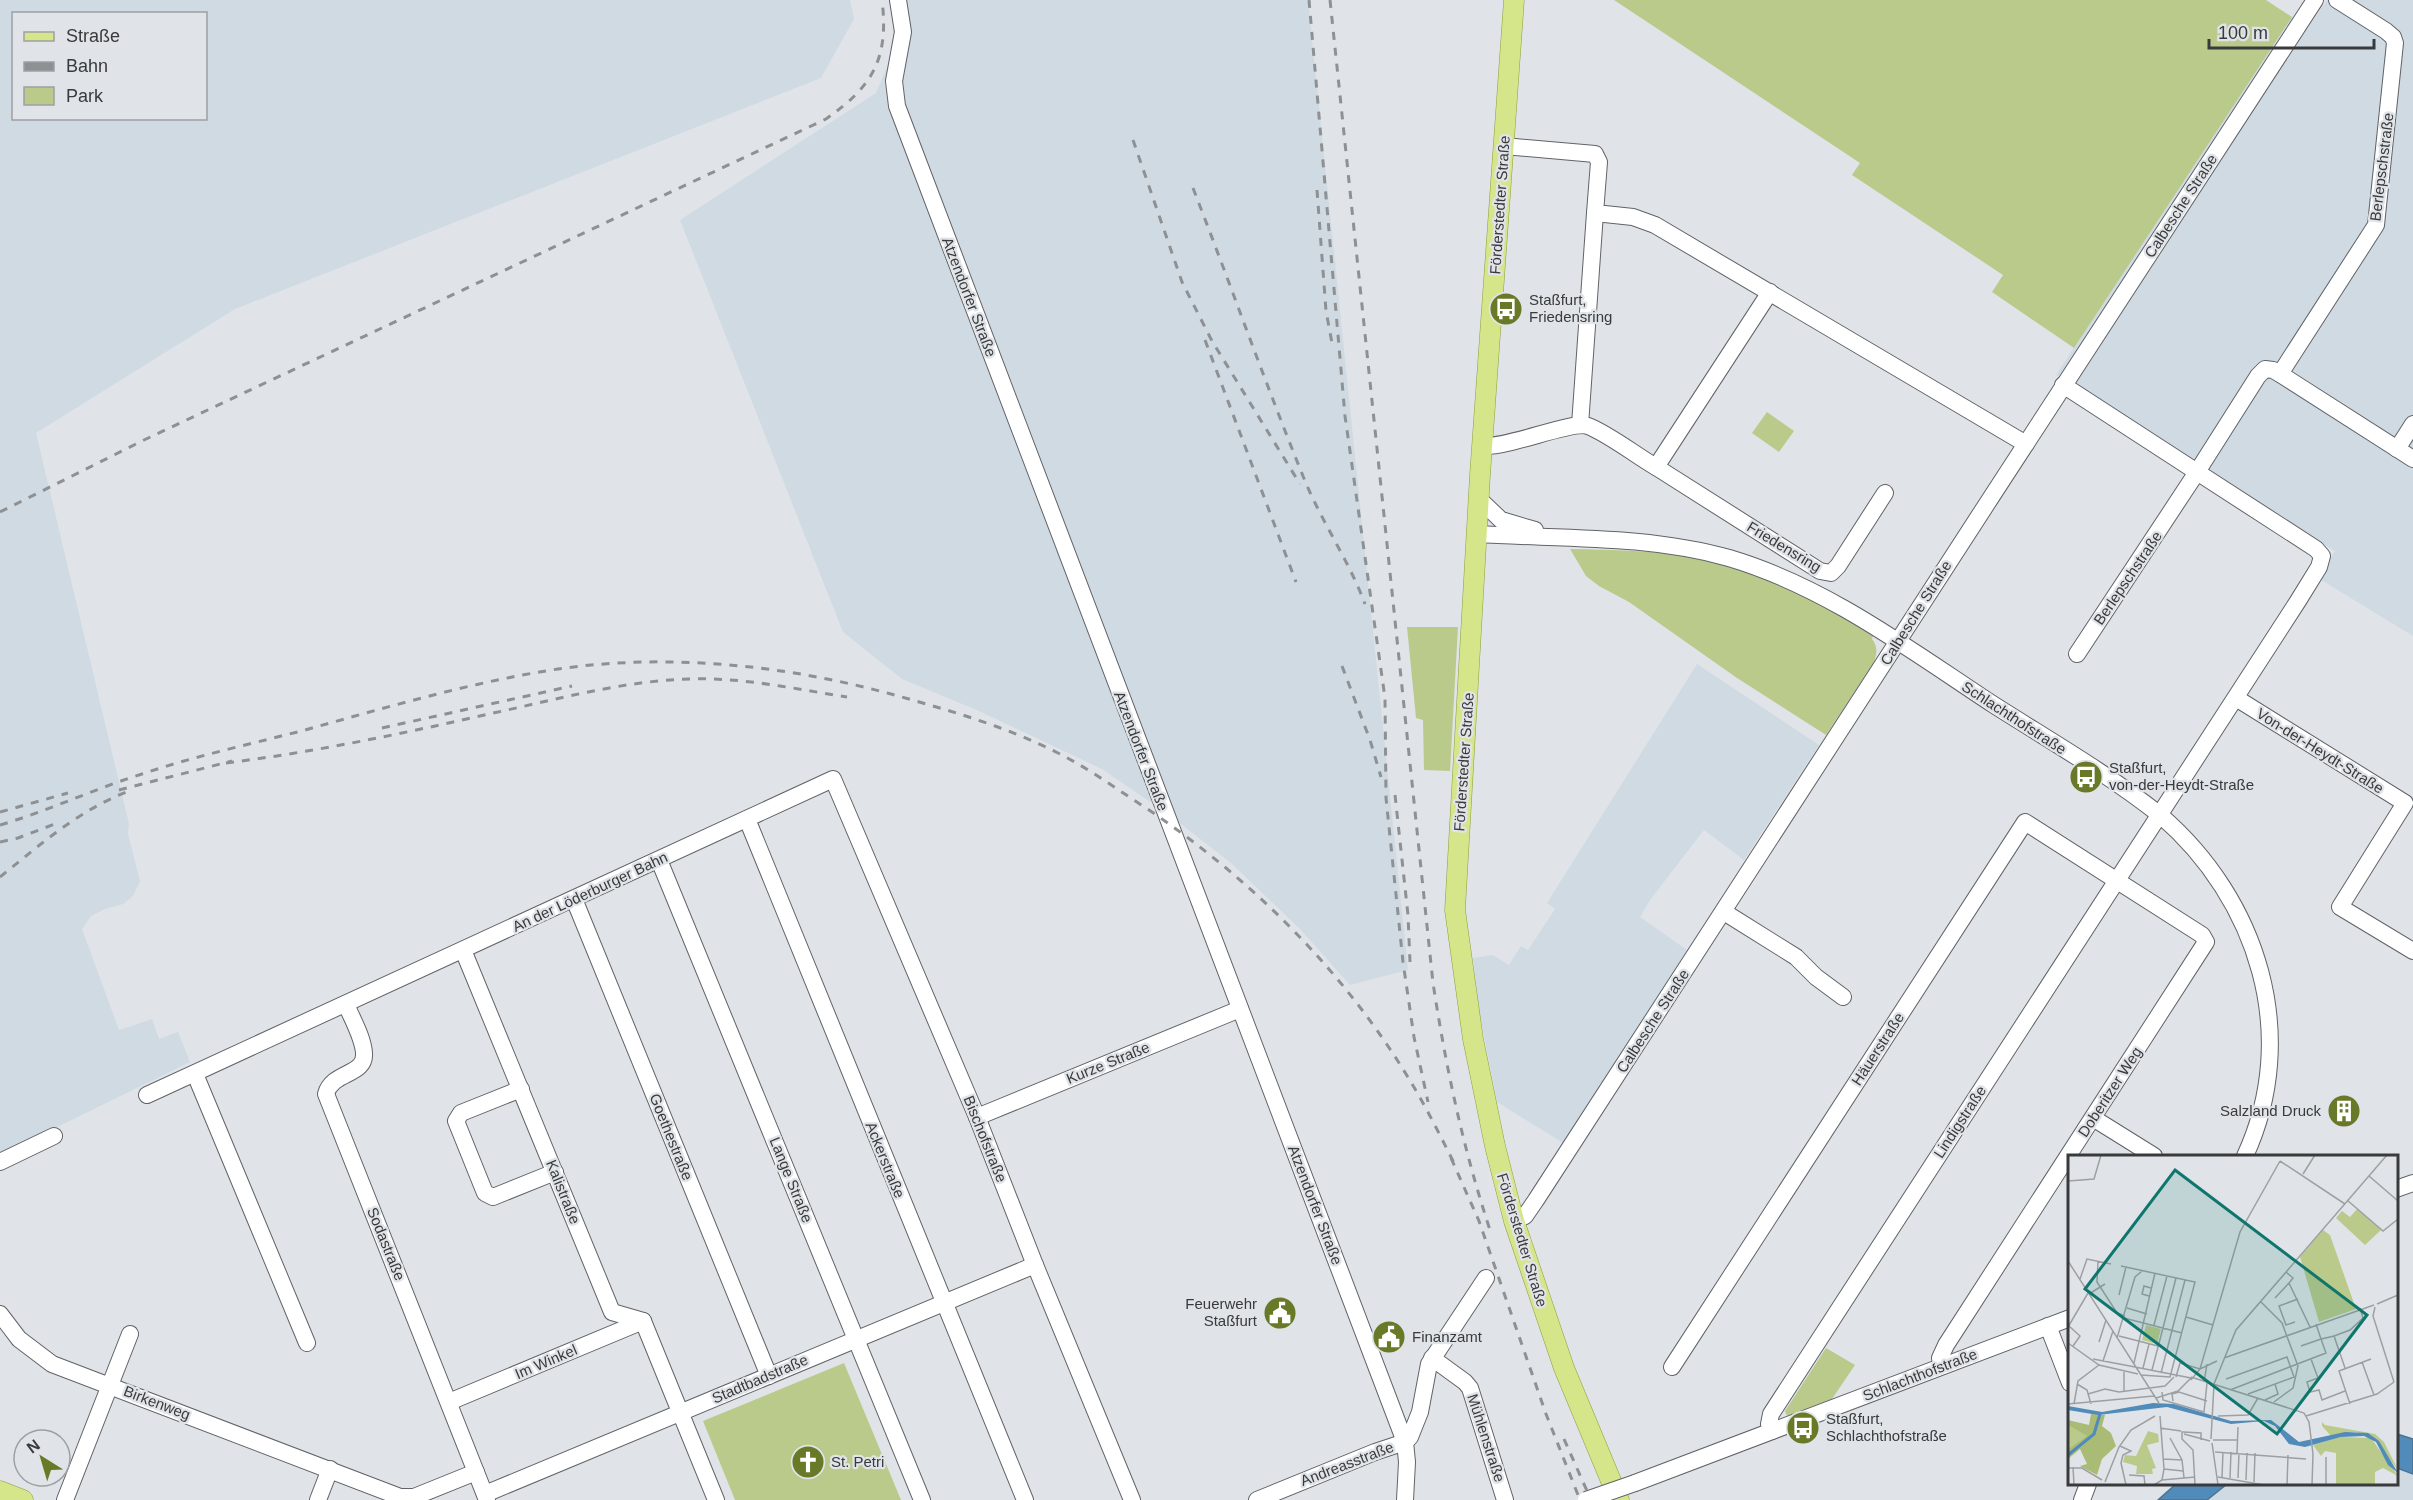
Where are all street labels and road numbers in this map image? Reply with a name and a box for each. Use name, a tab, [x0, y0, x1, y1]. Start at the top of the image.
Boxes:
street label: Berlepschstraße	[2366, 112, 2397, 222]
street label: Förderstedter Straße	[1486, 135, 1513, 275]
street label: Calbesche Straße	[2141, 151, 2220, 261]
street label: Atzendorfer Straße	[939, 235, 1000, 359]
street label: Friedensring	[1744, 518, 1824, 575]
street label: Berlepschstraße	[2090, 528, 2165, 628]
street label: Calbesche Straße	[1877, 557, 1955, 668]
street label: Schlachthofstraße	[1959, 678, 2070, 758]
street label: Atzendorfer Straße	[1111, 689, 1172, 813]
street label: Förderstedter Straße	[1450, 692, 1477, 832]
street label: Von-der-Heydt-Straße	[2254, 704, 2387, 797]
street label: An der Löderburger Bahn	[509, 848, 670, 935]
street label: Calbesche Straße	[1613, 966, 1692, 1076]
street label: Häuerstraße	[1848, 1009, 1907, 1088]
street label: Kurze Straße	[1064, 1038, 1152, 1087]
street label: Doberitzer Weg	[2074, 1044, 2145, 1140]
street label: Lindigstraße	[1930, 1082, 1989, 1161]
street label: Goethestraße	[646, 1091, 697, 1183]
street label: Bischofstraße	[960, 1093, 1011, 1185]
street label: Ackerstraße	[862, 1119, 908, 1200]
street label: Lange Straße	[767, 1134, 816, 1225]
street label: Atzendorfer Straße	[1285, 1143, 1346, 1267]
street label: Kalistraße	[543, 1157, 584, 1226]
street label: Förderstedter Straße	[1494, 1171, 1551, 1309]
street label: Sodastraße	[364, 1205, 409, 1283]
street label: Im Winkel	[512, 1341, 579, 1382]
street label: Schlachthofstraße	[1860, 1345, 1979, 1404]
street label: Stadtbadstraße	[709, 1351, 810, 1406]
street label: Birkenweg	[121, 1382, 193, 1423]
street label: Mühlenstraße	[1464, 1392, 1509, 1484]
street label: Andreasstraße	[1298, 1438, 1396, 1489]

